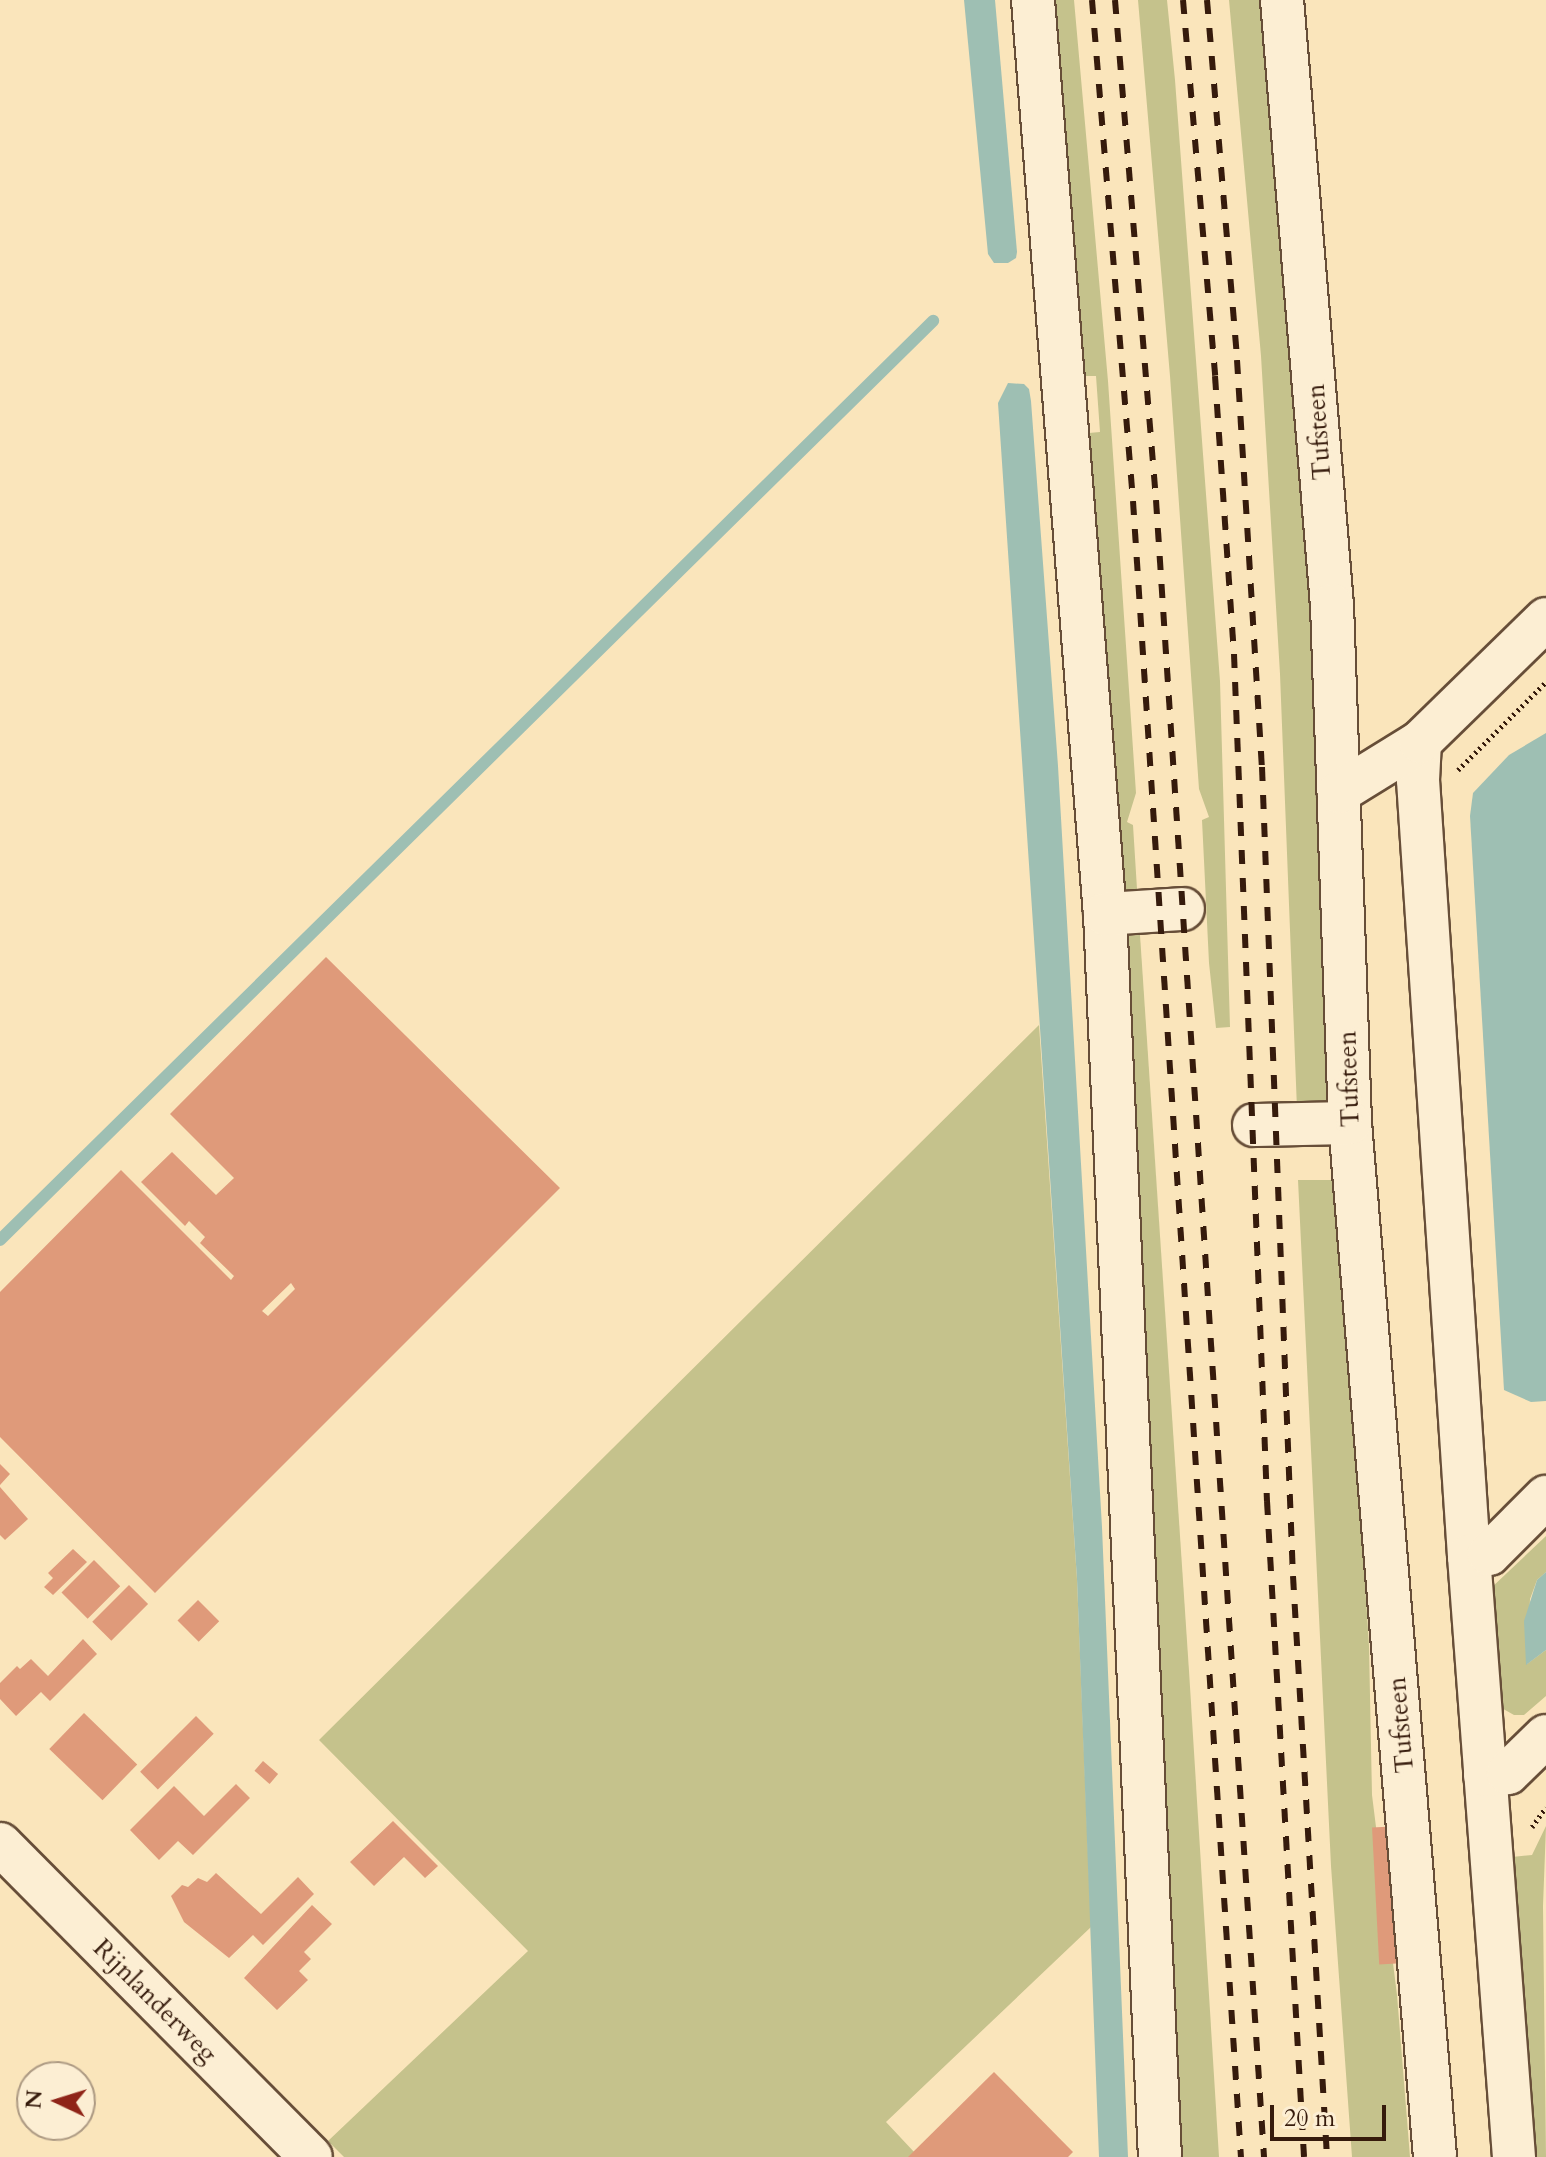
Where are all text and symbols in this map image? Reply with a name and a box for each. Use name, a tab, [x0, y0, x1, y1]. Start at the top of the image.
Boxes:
street label: Tufsteen	[1300, 383, 1338, 481]
street label: Tufsteen	[1332, 1030, 1366, 1128]
street label: Tufsteen	[1381, 1676, 1421, 1774]
street label: Rijnlanderweg	[87, 1933, 223, 2069]
north arrow	[16, 2061, 96, 2141]
text: N	[18, 2089, 50, 2110]
scale bar	[1274, 2089, 1390, 2139]
text: 20 m	[1284, 2102, 1335, 2135]

